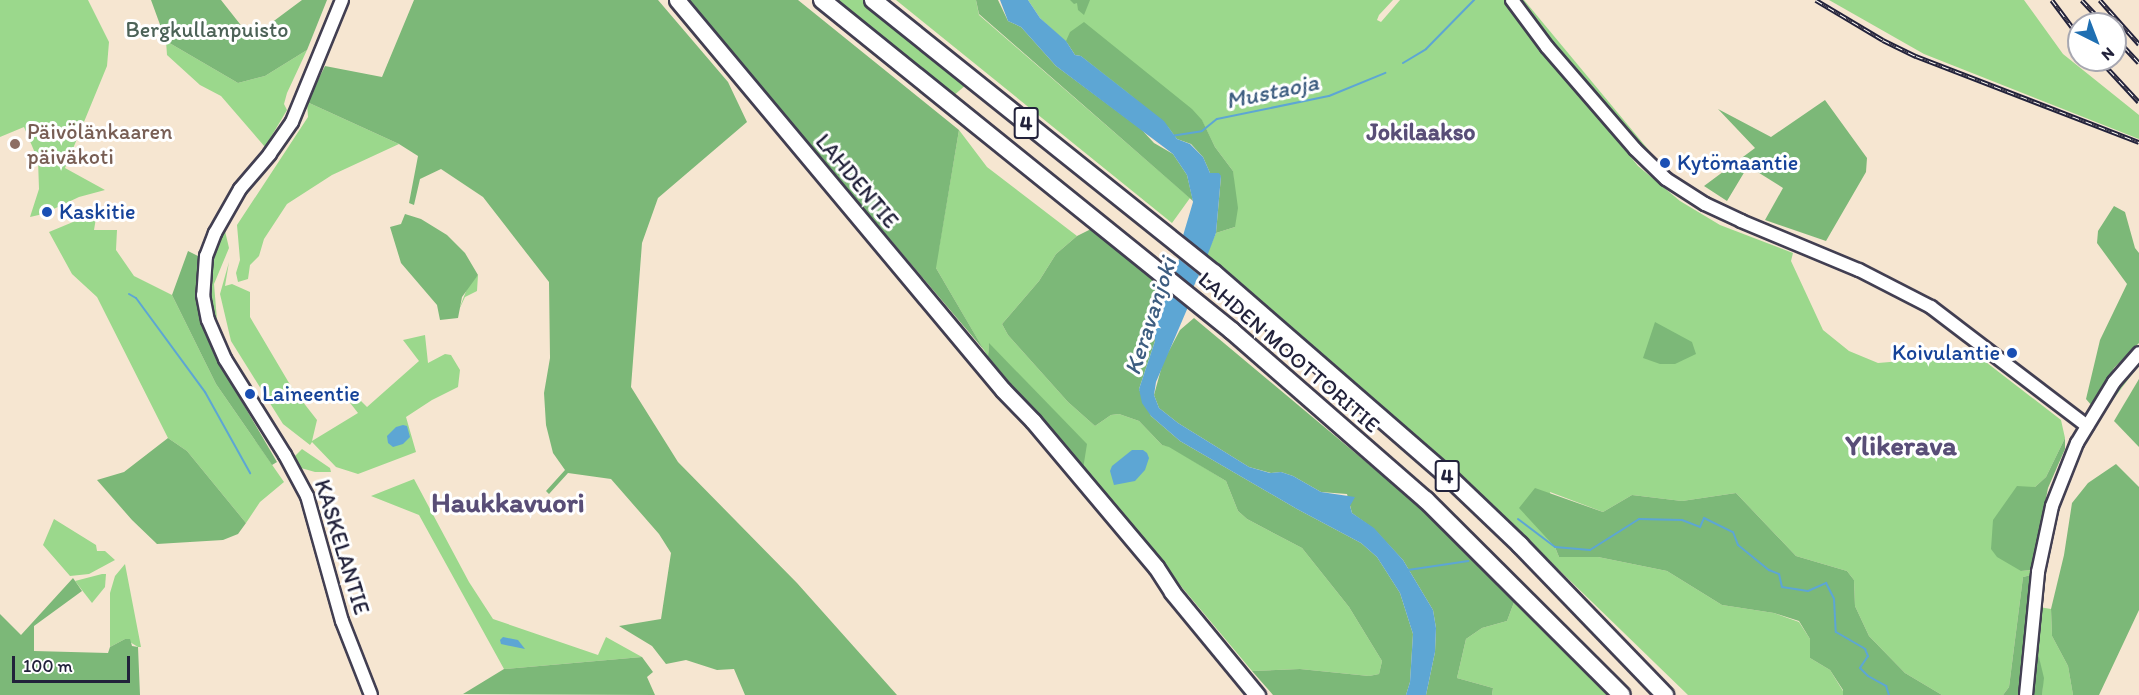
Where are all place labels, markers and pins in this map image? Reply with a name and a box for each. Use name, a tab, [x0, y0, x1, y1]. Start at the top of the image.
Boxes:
place label: Päivölänkaaren päiväkoti	[27, 118, 173, 170]
marker: Päivölänkaaren päiväkoti	[8, 137, 22, 151]
place label: Kytömaantie	[1677, 150, 1798, 176]
marker: Kytömaantie	[1658, 156, 1672, 170]
place label: Kaskitie	[59, 199, 136, 225]
marker: Kaskitie	[40, 205, 54, 219]
place label: Koivulantie	[1892, 340, 2000, 366]
marker: Koivulantie	[2005, 346, 2019, 360]
place label: Laineentie	[262, 381, 360, 407]
marker: Laineentie	[243, 387, 257, 401]

